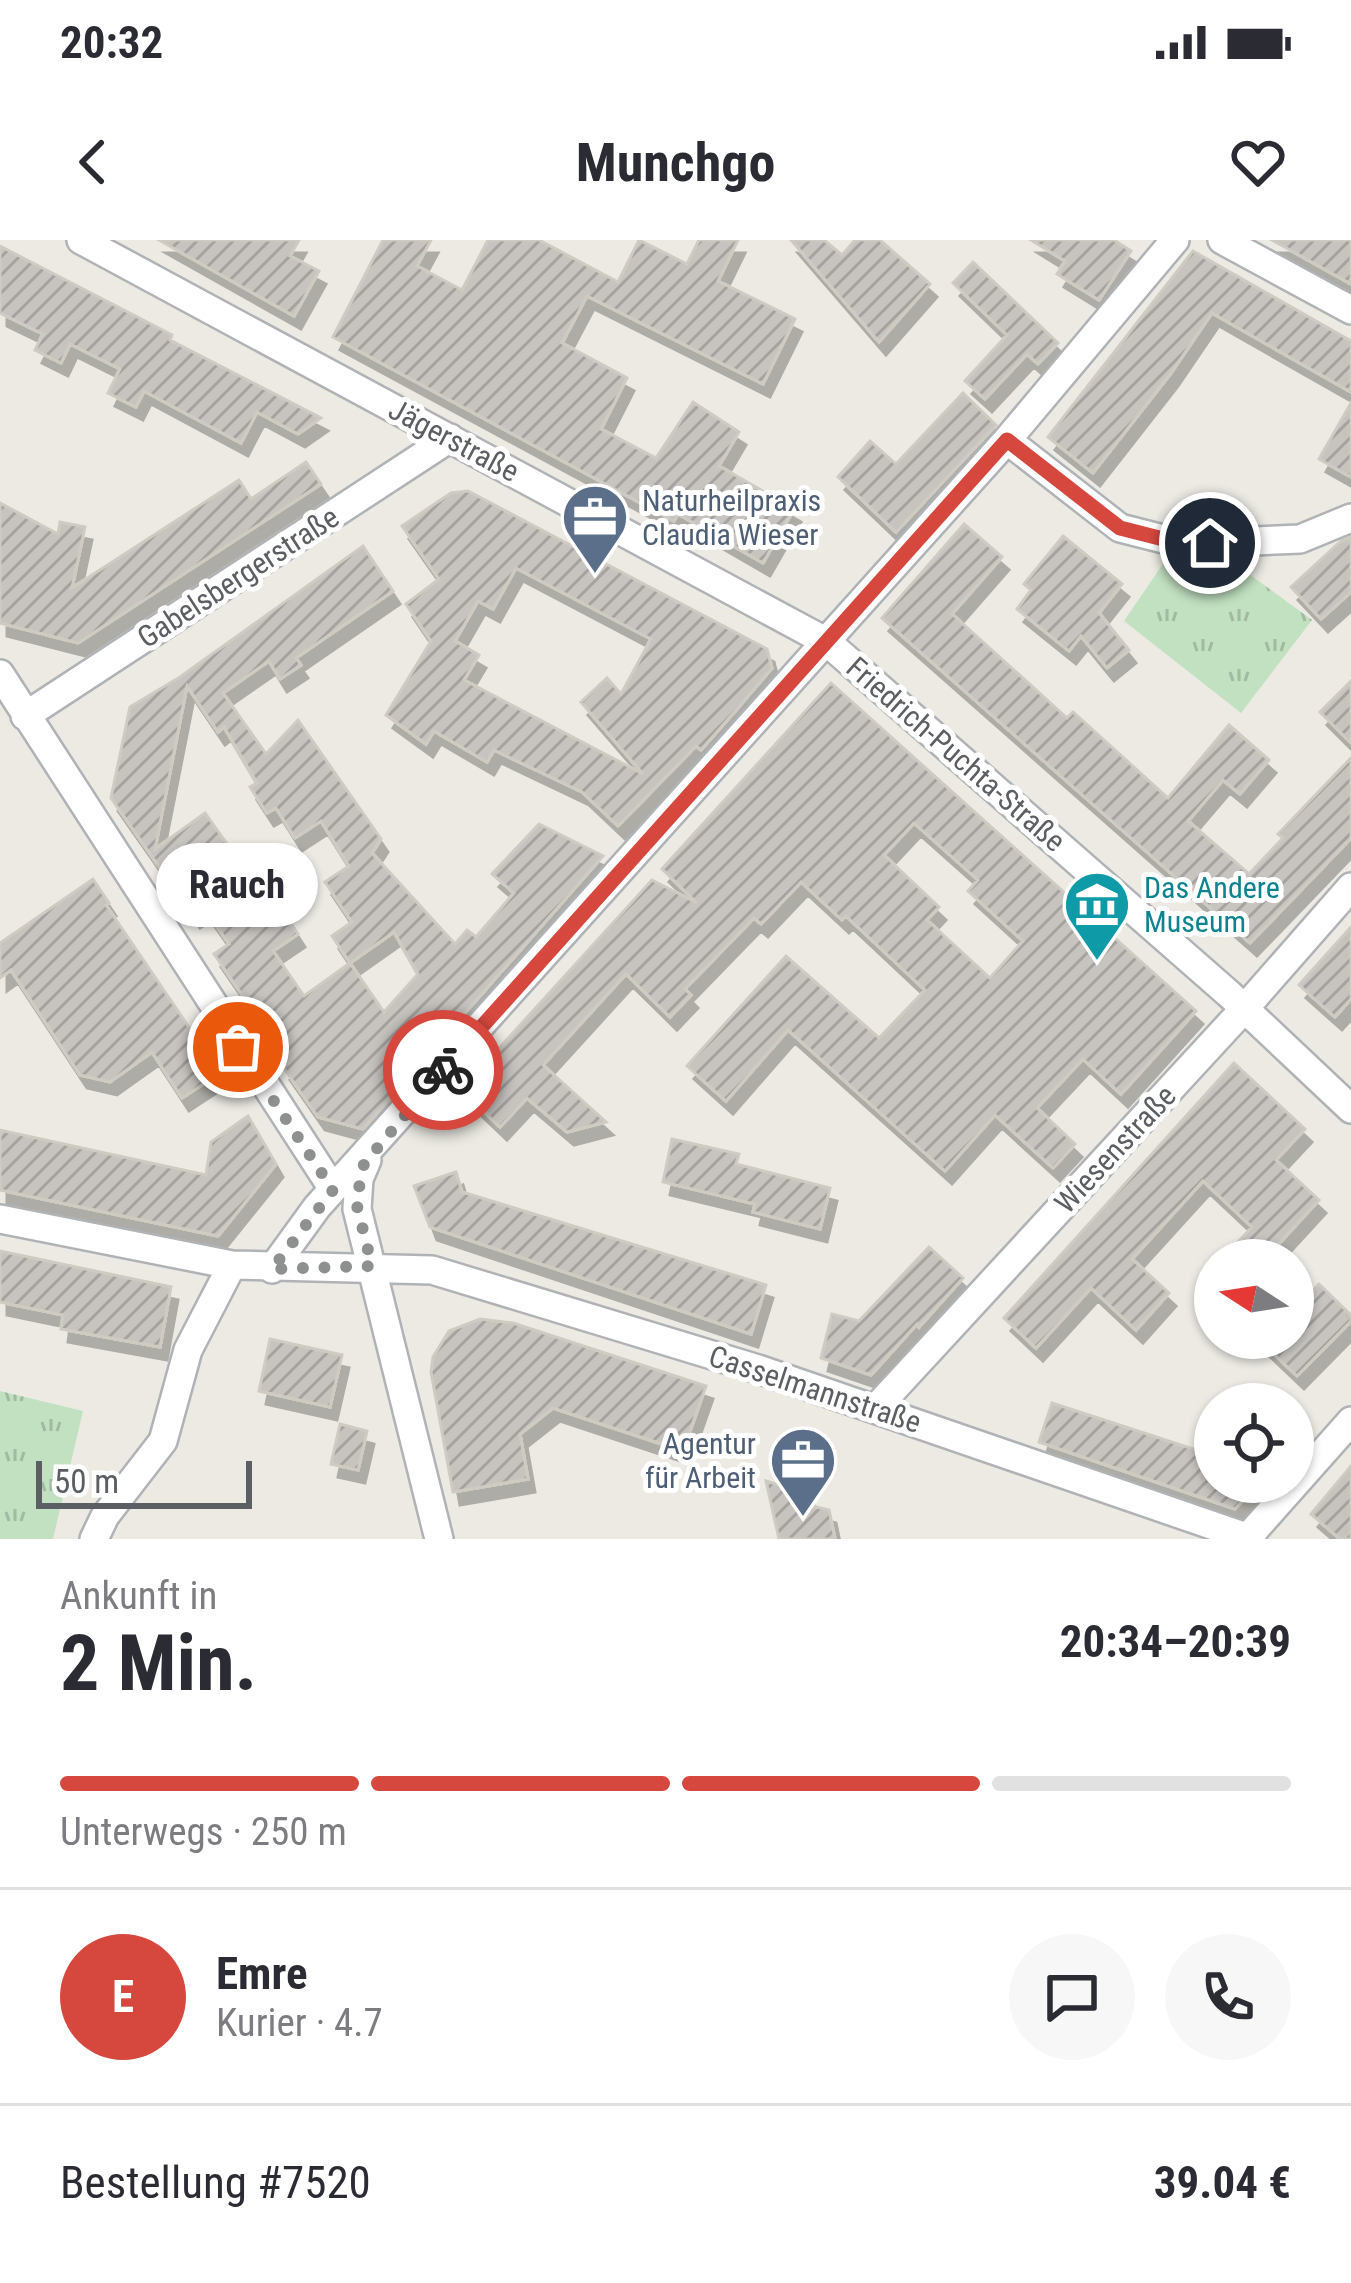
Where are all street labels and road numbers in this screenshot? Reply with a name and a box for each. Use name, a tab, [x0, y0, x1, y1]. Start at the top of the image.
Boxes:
street label: Jägerstraße	[383, 391, 525, 489]
street label: Gabelsbergerstraße	[131, 499, 345, 655]
street label: Friedrich-Puchta-Straße	[840, 650, 1072, 858]
street label: Wiesenstraße	[1047, 1078, 1183, 1220]
street label: Casselmannstraße	[705, 1338, 925, 1440]

